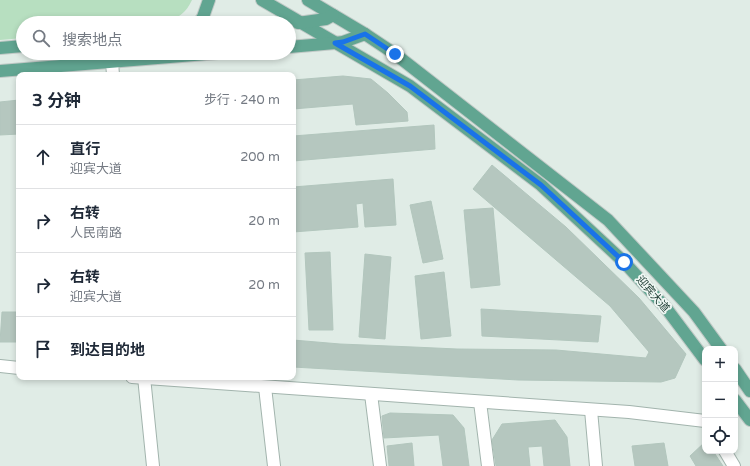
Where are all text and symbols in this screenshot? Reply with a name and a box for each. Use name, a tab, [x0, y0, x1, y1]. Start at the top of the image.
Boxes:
search box	[16, 16, 296, 60]
icon: search	[30, 27, 52, 49]
text: 搜索地点	[62, 31, 122, 49]
route end	[386, 45, 404, 63]
text: 3 分钟	[32, 90, 81, 111]
text: 步行 · 240 m	[204, 92, 280, 108]
text: 直行	[70, 140, 100, 158]
icon: ahead	[32, 146, 54, 168]
text: 200 m	[240, 149, 280, 165]
text: 迎宾大道	[70, 161, 122, 177]
text: 右转	[70, 204, 100, 222]
icon: right	[32, 210, 54, 232]
text: 20 m	[248, 213, 280, 229]
text: 人民南路	[70, 225, 122, 241]
route start	[615, 253, 633, 271]
text: 右转	[70, 268, 100, 286]
street label: 迎宾大道	[634, 273, 672, 315]
icon: right	[32, 274, 54, 296]
text: 20 m	[248, 277, 280, 293]
text: 迎宾大道	[70, 289, 122, 305]
icon: arrive	[32, 338, 54, 360]
text: 到达目的地	[70, 341, 145, 359]
map controls	[702, 346, 738, 454]
button: +	[702, 346, 738, 382]
button: −	[702, 382, 738, 418]
button: locate	[702, 418, 738, 454]

